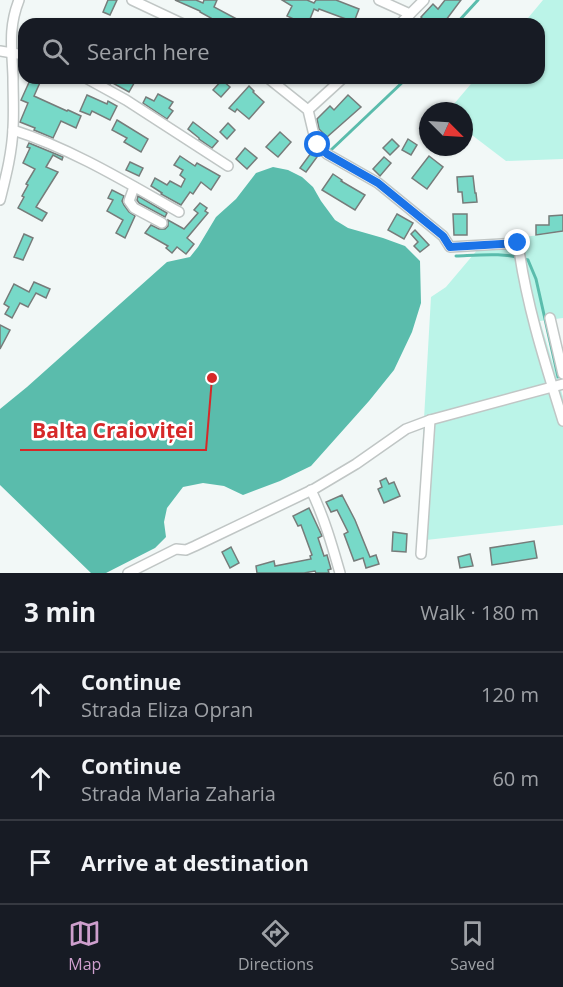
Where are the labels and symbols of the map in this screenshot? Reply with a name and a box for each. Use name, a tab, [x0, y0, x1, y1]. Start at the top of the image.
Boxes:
north arrow	[419, 102, 473, 156]
route start	[304, 131, 330, 157]
route end	[504, 229, 530, 255]
callout: Balta Craioviței	[20, 411, 206, 450]
text: Balta Craioviței	[32, 416, 194, 444]

